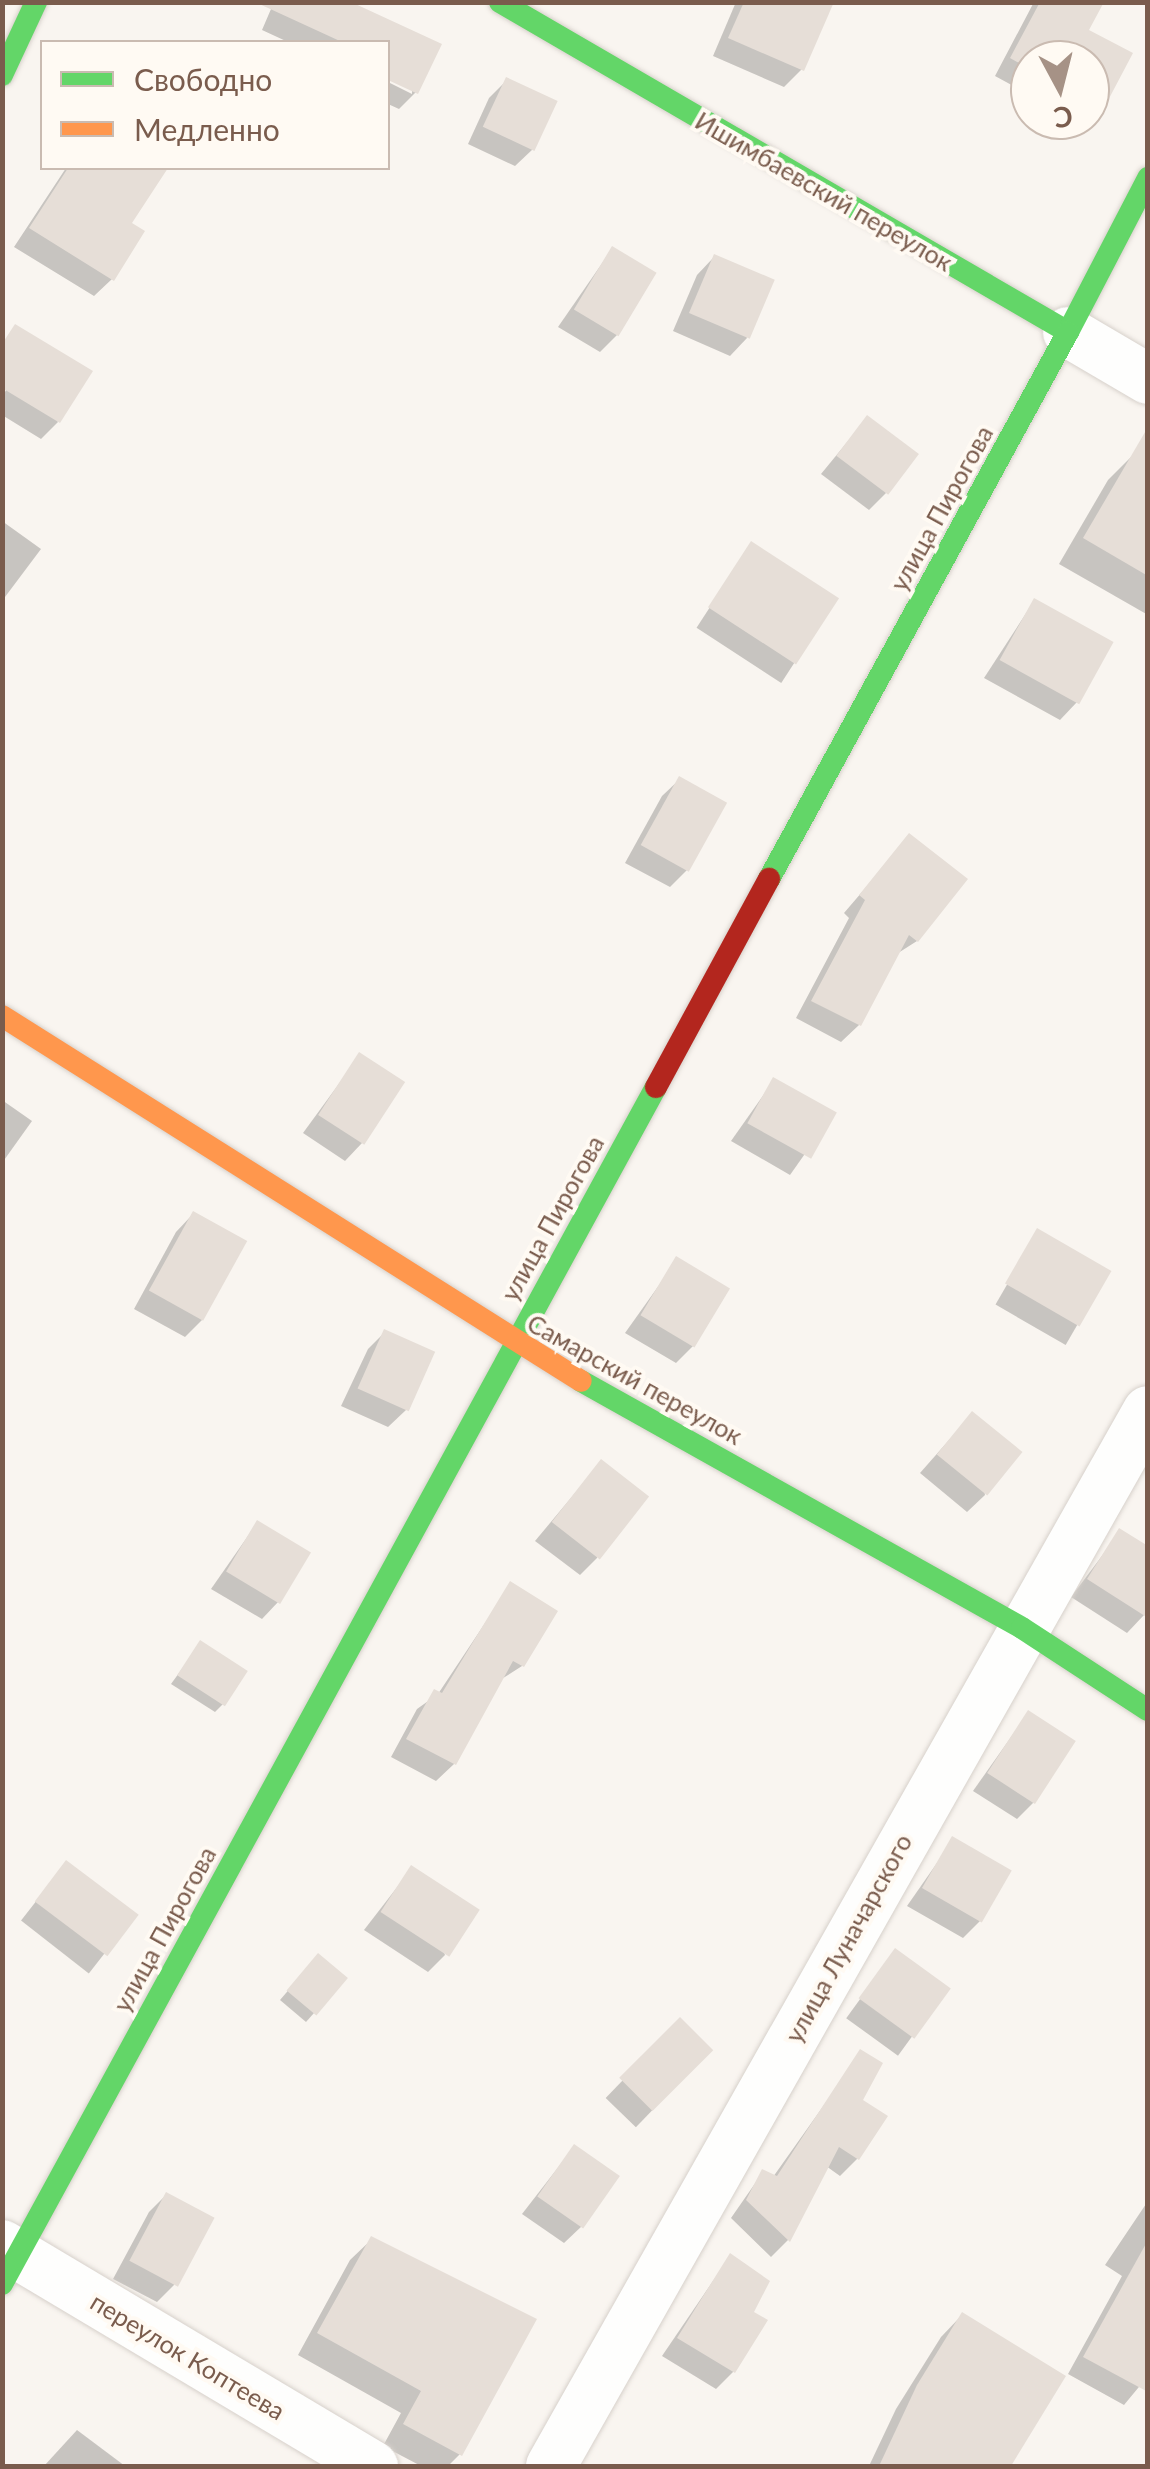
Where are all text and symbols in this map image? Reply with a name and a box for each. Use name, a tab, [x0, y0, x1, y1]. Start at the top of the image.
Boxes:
legend	[40, 40, 390, 170]
north arrow	[1010, 40, 1110, 140]
text: Свободно	[134, 61, 272, 97]
text: С	[1052, 100, 1075, 136]
street label: Ишимбаевский переулок	[690, 105, 958, 277]
text: Медленно	[134, 111, 280, 147]
street label: улица Пирогова	[883, 420, 999, 596]
street label: улица Пирогова	[494, 1130, 610, 1306]
street label: Самарский переулок	[522, 1307, 748, 1451]
street label: улица Луначарского	[778, 1829, 918, 2047]
street label: улица Пирогова	[106, 1841, 222, 2017]
street label: переулок Коптеева	[85, 2286, 291, 2426]

